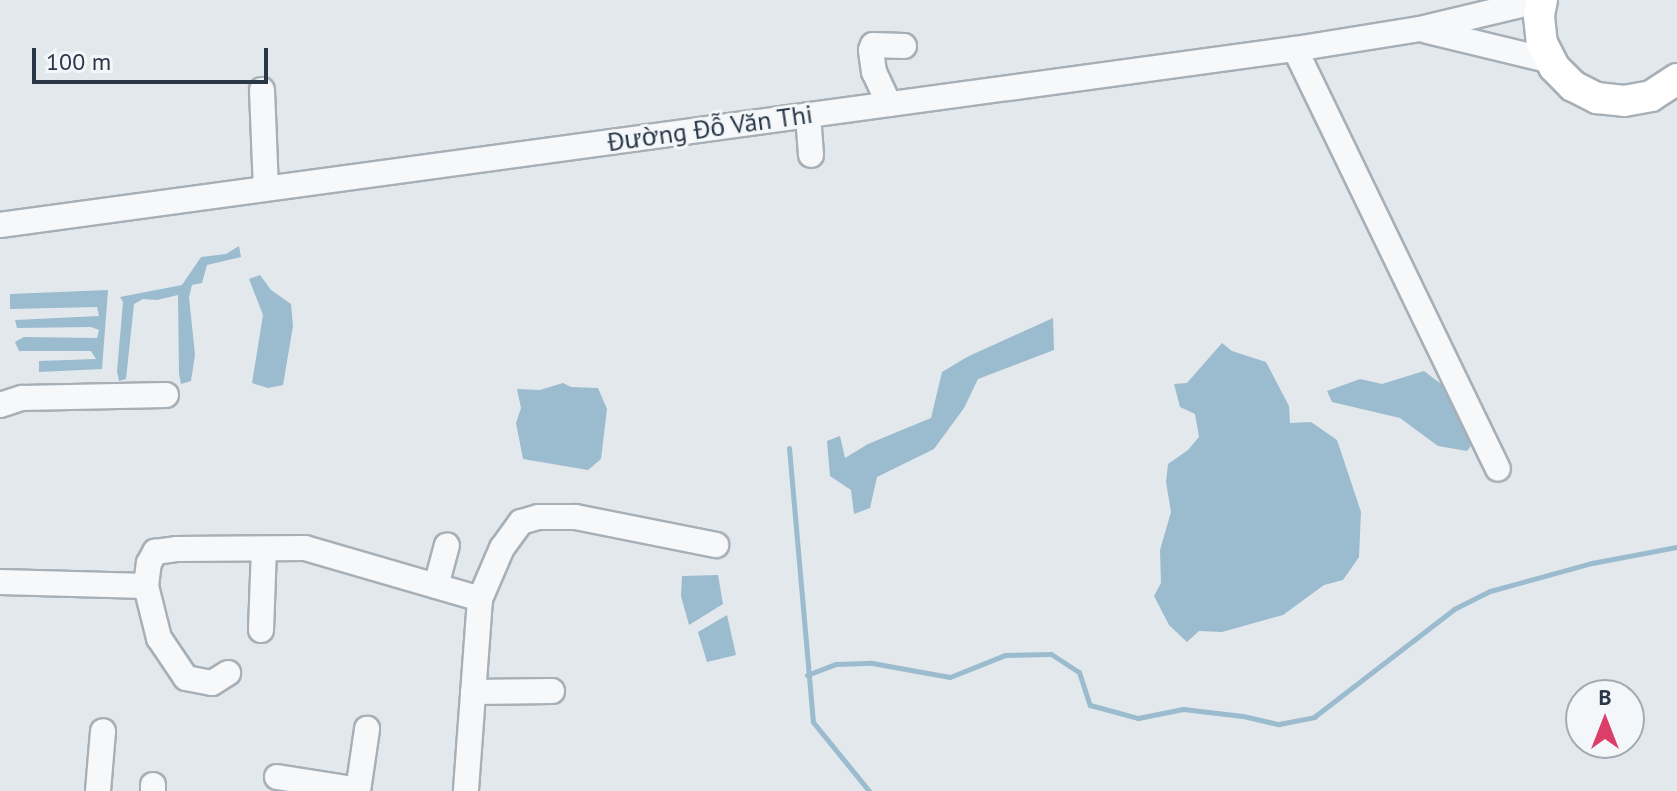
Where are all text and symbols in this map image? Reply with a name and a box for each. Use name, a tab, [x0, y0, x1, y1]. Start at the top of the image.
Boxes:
scale bar	[36, 32, 272, 82]
text: 100 m	[46, 46, 111, 77]
street label: Đường Đỗ Văn Thi	[605, 98, 815, 158]
north arrow	[1565, 679, 1645, 759]
text: B	[1598, 683, 1612, 711]

